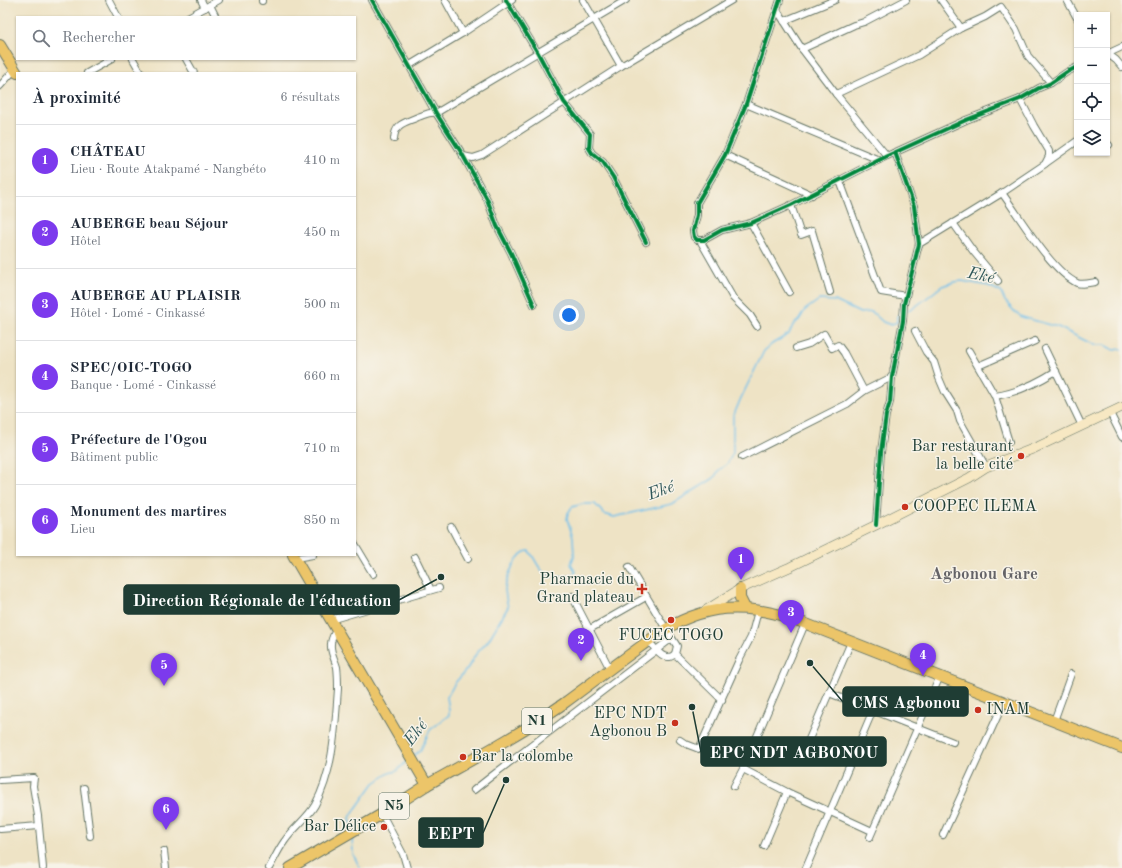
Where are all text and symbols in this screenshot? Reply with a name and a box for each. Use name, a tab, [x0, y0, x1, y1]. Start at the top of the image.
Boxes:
map controls	[1074, 12, 1110, 156]
button: +	[1074, 12, 1110, 48]
search box	[16, 16, 356, 60]
icon: search	[30, 27, 52, 49]
text: Rechercher	[62, 31, 135, 46]
button: −	[1074, 48, 1110, 84]
button: locate	[1074, 84, 1110, 120]
text: À proximité	[32, 90, 121, 107]
text: 6 résultats	[280, 91, 340, 104]
button: layers	[1074, 120, 1110, 156]
text: CHÂTEAU	[70, 145, 146, 160]
text: 1	[41, 154, 49, 167]
text: 410 m	[303, 154, 340, 167]
text: Lieu · Route Atakpamé - Nangbéto	[70, 163, 266, 176]
text: AUBERGE beau Séjour	[70, 217, 228, 232]
text: 2	[41, 226, 49, 239]
text: 450 m	[303, 226, 340, 239]
text: Hôtel	[70, 235, 101, 248]
water label: Eké	[965, 265, 998, 288]
text: AUBERGE AU PLAISIR	[70, 289, 241, 304]
text: 3	[41, 298, 49, 311]
text: 500 m	[303, 298, 340, 311]
your location	[559, 305, 579, 325]
text: Hôtel · Lomé - Cinkassé	[70, 307, 205, 320]
text: SPEC/OIC-TOGO	[70, 361, 192, 376]
text: 4	[41, 370, 49, 383]
text: 660 m	[303, 370, 340, 383]
text: Banque · Lomé - Cinkassé	[70, 379, 216, 392]
text: Préfecture de l'Ogou	[70, 433, 207, 448]
place label: Bar restaurant la belle cité	[911, 439, 1013, 473]
text: 5	[41, 442, 49, 455]
text: 710 m	[303, 442, 340, 455]
text: Bâtiment public	[70, 451, 158, 464]
marker: Bar restaurant la belle cité	[1016, 451, 1026, 461]
water label: Eké	[644, 478, 679, 504]
place label: COOPEC ILEMA	[913, 499, 1037, 515]
marker: COOPEC ILEMA	[900, 502, 910, 512]
text: Monument des martires	[70, 505, 226, 520]
text: 6	[41, 514, 49, 527]
text: 850 m	[303, 514, 340, 527]
text: Lieu	[70, 523, 95, 536]
pin: 1	[728, 547, 754, 580]
district label: Agbonou Gare	[930, 566, 1038, 583]
place label: Pharmacie du Grand plateau	[537, 572, 634, 606]
marker: Pharmacie du Grand plateau	[637, 584, 647, 594]
callout: Direction Régionale de l'éducation	[124, 585, 399, 614]
text: Direction Régionale de l'éducation	[133, 593, 391, 610]
pin: 3	[778, 600, 804, 633]
marker: FUCEC TOGO	[666, 615, 676, 625]
pin: 2	[568, 628, 594, 661]
place label: FUCEC TOGO	[618, 628, 724, 644]
pin: 4	[910, 643, 936, 676]
pin: 5	[151, 653, 177, 686]
callout: CMS Agbonou	[843, 687, 968, 716]
text: CMS Agbonou	[852, 695, 960, 712]
place label: INAM	[986, 702, 1030, 718]
marker: INAM	[973, 705, 983, 715]
place label: EPC NDT Agbonou B	[589, 706, 667, 740]
road number: N1	[522, 708, 552, 734]
water label: Eké	[400, 715, 432, 750]
marker: EPC NDT Agbonou B	[670, 718, 680, 728]
callout: EPC NDT AGBONOU	[701, 737, 886, 766]
text: EPC NDT AGBONOU	[710, 745, 878, 762]
place label: Bar la colombe	[471, 749, 573, 765]
marker: Bar la colombe	[458, 752, 468, 762]
road number: N5	[379, 793, 409, 819]
pin: 6	[153, 797, 179, 830]
callout: EEPT	[419, 818, 483, 847]
place label: Bar Délice	[303, 819, 376, 835]
marker: Bar Délice	[379, 822, 389, 832]
text: EEPT	[427, 826, 475, 843]

